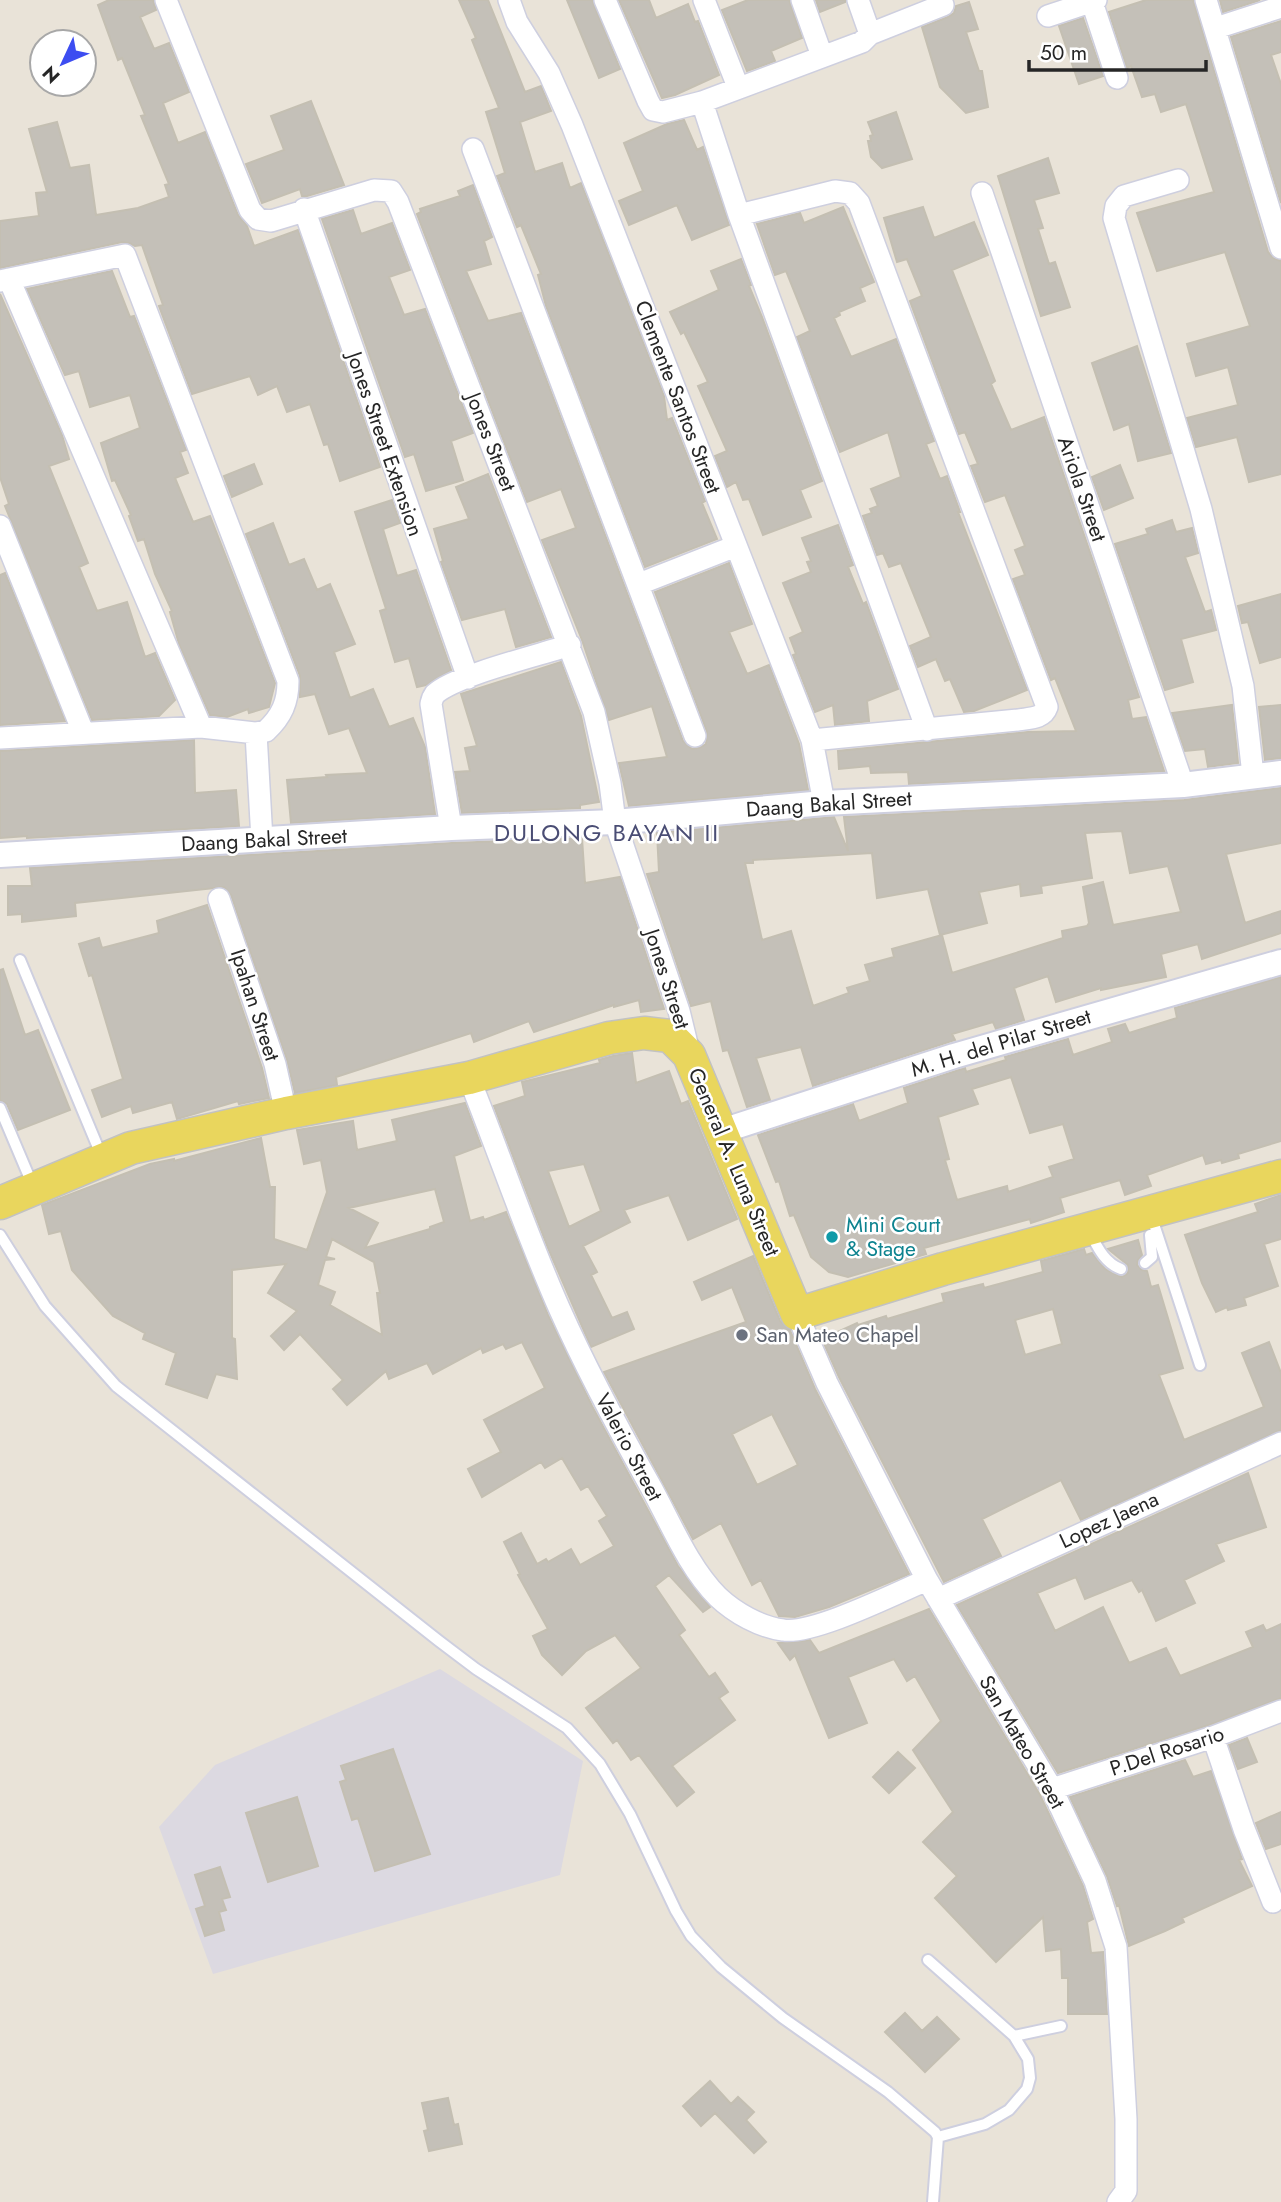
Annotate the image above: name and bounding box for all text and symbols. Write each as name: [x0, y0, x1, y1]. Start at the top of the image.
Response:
north arrow: [28, 28, 98, 98]
scale bar: [1029, 28, 1206, 72]
text: 50 m: [1040, 38, 1087, 68]
text: N: [36, 60, 66, 89]
street label: Clemente Santos Street: [627, 296, 729, 498]
street label: Jones Street Extension: [338, 345, 431, 540]
street label: Jones Street: [457, 386, 523, 496]
street label: Ariola Street: [1050, 432, 1114, 546]
street label: Daang Bakal Street: [745, 783, 913, 825]
district label: DULONG BAYAN II: [494, 815, 720, 850]
street label: Daang Bakal Street: [180, 821, 348, 859]
street label: Jones Street: [636, 922, 697, 1033]
street label: Ipahan Street: [223, 945, 287, 1065]
street label: M. H. del Pilar Street: [907, 1001, 1095, 1085]
street label: General A. Luna Street: [681, 1063, 787, 1261]
place label: Mini Court & Stage: [846, 1210, 940, 1264]
marker: Mini Court & Stage: [824, 1229, 840, 1245]
place label: San Mateo Chapel: [756, 1320, 919, 1350]
marker: San Mateo Chapel: [734, 1327, 750, 1343]
street label: Valerio Street: [588, 1388, 670, 1506]
street label: Lopez Jaena: [1054, 1484, 1164, 1556]
street label: San Mateo Street: [972, 1670, 1072, 1814]
street label: P.Del Rosario: [1106, 1718, 1228, 1784]

